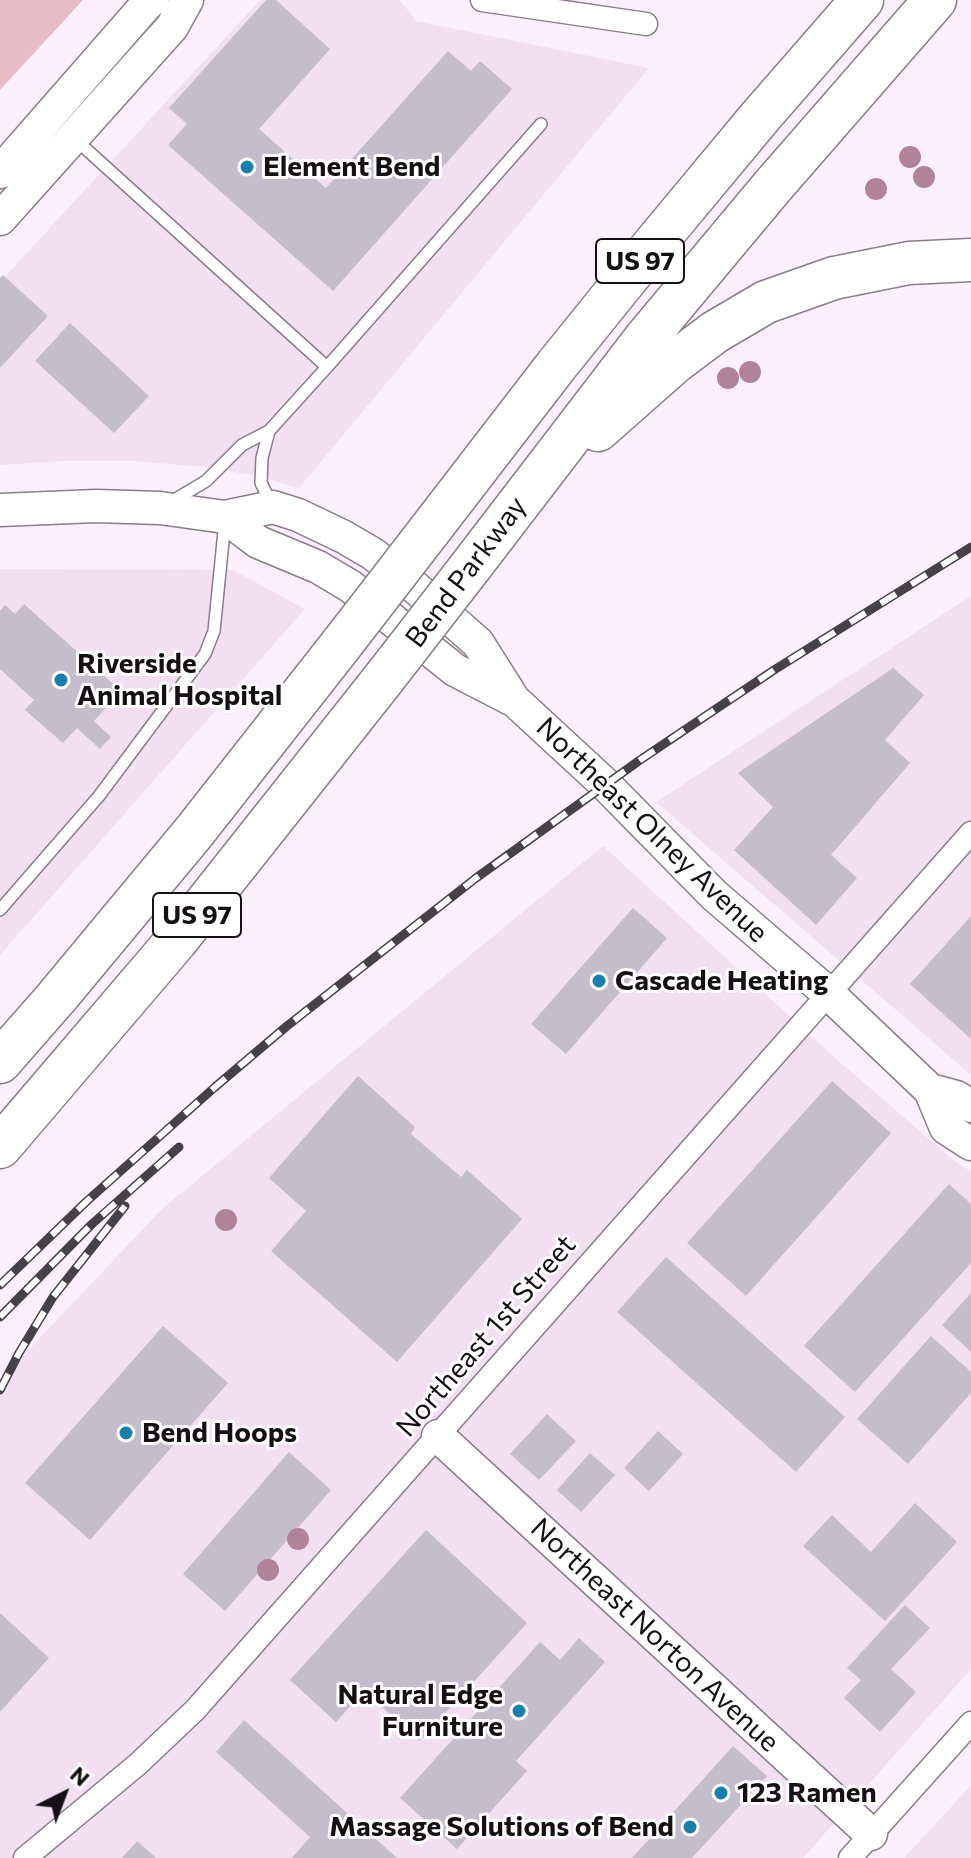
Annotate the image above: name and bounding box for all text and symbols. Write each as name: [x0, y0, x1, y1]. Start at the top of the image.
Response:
place label: Element Bend: [263, 150, 440, 184]
marker: Element Bend: [238, 158, 256, 176]
road number: US 97: [596, 239, 684, 283]
street label: Bend Parkway: [398, 490, 534, 654]
place label: Riverside Animal Hospital: [77, 647, 282, 713]
marker: Riverside Animal Hospital: [52, 671, 70, 689]
street label: Northeast Olney Avenue: [529, 711, 775, 949]
road number: US 97: [153, 893, 241, 937]
place label: Cascade Heating: [615, 964, 828, 998]
marker: Cascade Heating: [590, 972, 608, 990]
street label: Northeast 1st Street: [389, 1228, 583, 1444]
place label: Bend Hoops: [142, 1416, 297, 1450]
marker: Bend Hoops: [117, 1424, 135, 1442]
street label: Northeast Norton Avenue: [524, 1511, 786, 1759]
place label: Natural Edge Furniture: [338, 1678, 503, 1744]
marker: Natural Edge Furniture: [510, 1702, 528, 1720]
north arrow: [24, 1754, 104, 1834]
text: N: [65, 1760, 96, 1791]
place label: 123 Ramen: [737, 1776, 877, 1810]
marker: 123 Ramen: [712, 1784, 730, 1802]
place label: Massage Solutions of Bend: [329, 1810, 674, 1844]
marker: Massage Solutions of Bend: [681, 1818, 699, 1836]

